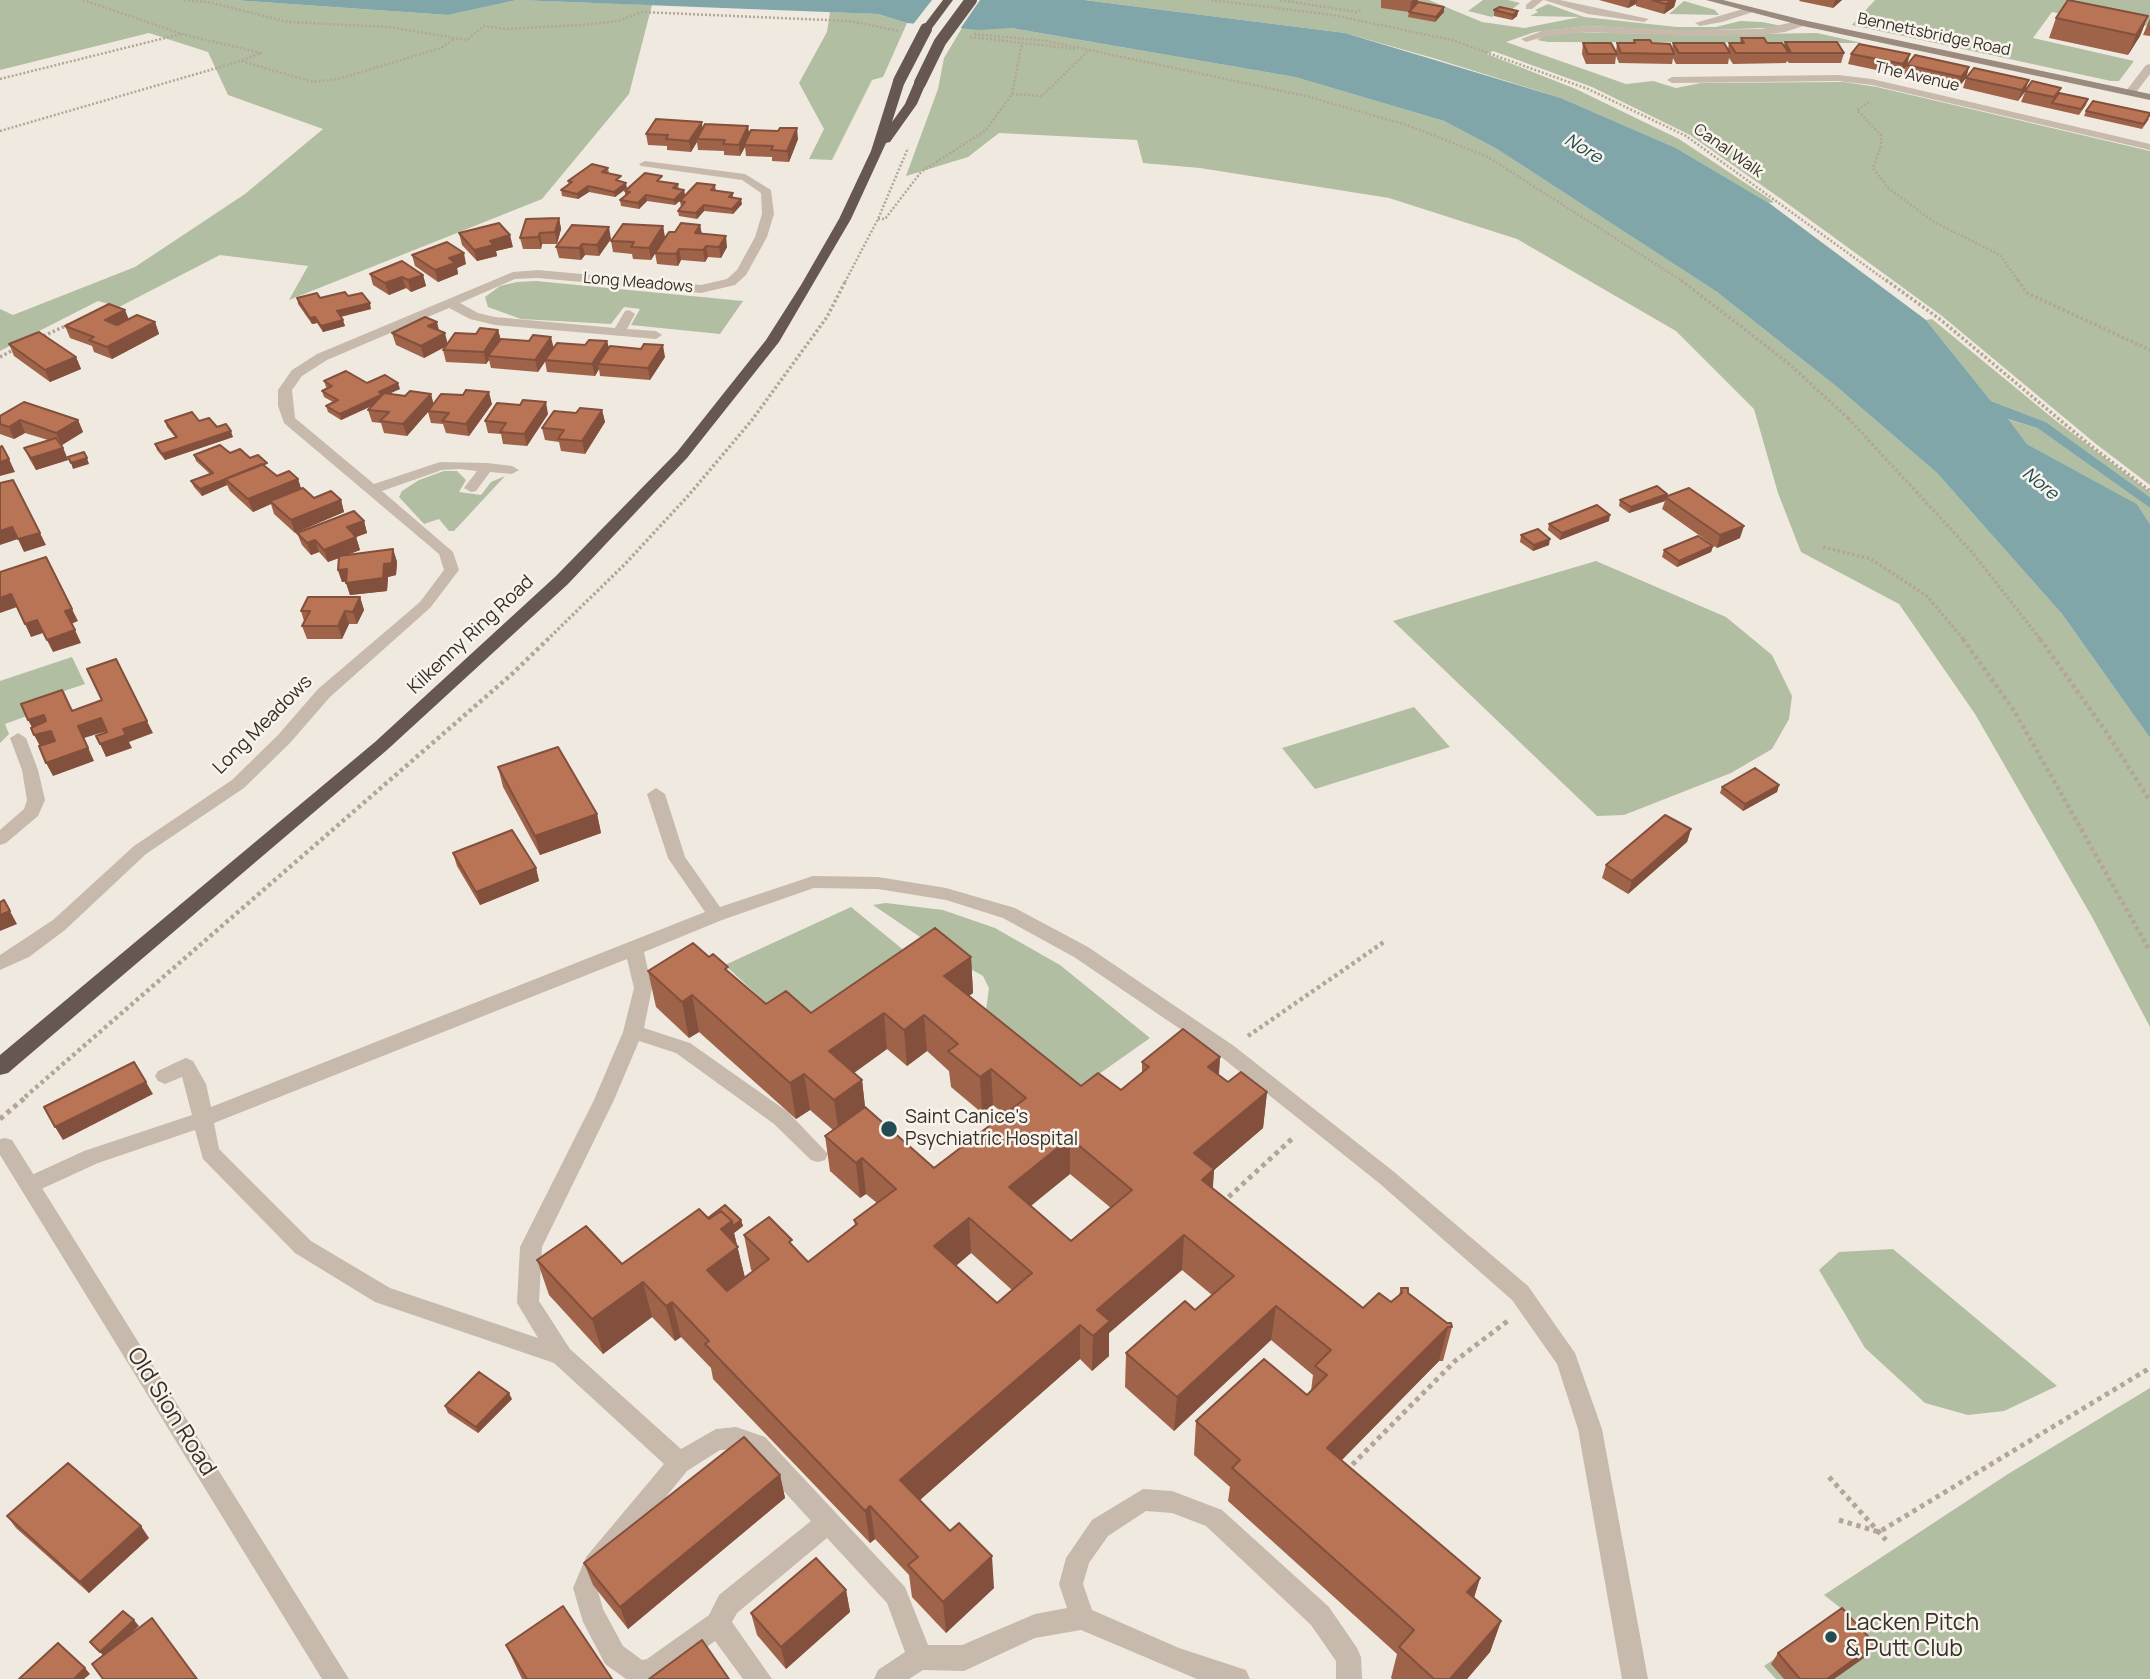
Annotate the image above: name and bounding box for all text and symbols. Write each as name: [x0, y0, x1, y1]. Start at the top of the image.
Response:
street label: Bennettsbridge Road: [1856, 9, 2012, 61]
street label: The Avenue: [1873, 58, 1961, 96]
street label: Canal Walk: [1690, 120, 1766, 182]
water label: Nore: [1560, 129, 1606, 169]
street label: Long Meadows: [582, 269, 694, 297]
water label: Nore: [2018, 463, 2062, 505]
street label: Kilkenny Ring Road: [403, 571, 539, 699]
street label: Long Meadows: [209, 671, 317, 779]
place label: Saint Canice's Psychiatric Hospital: [905, 1107, 1078, 1151]
marker: Saint Canice's Psychiatric Hospital: [879, 1119, 899, 1139]
street label: Old Sion Road: [121, 1343, 221, 1481]
place label: Lacken Pitch & Putt Club: [1845, 1610, 1979, 1664]
marker: Lacken Pitch & Putt Club: [1823, 1629, 1839, 1645]

